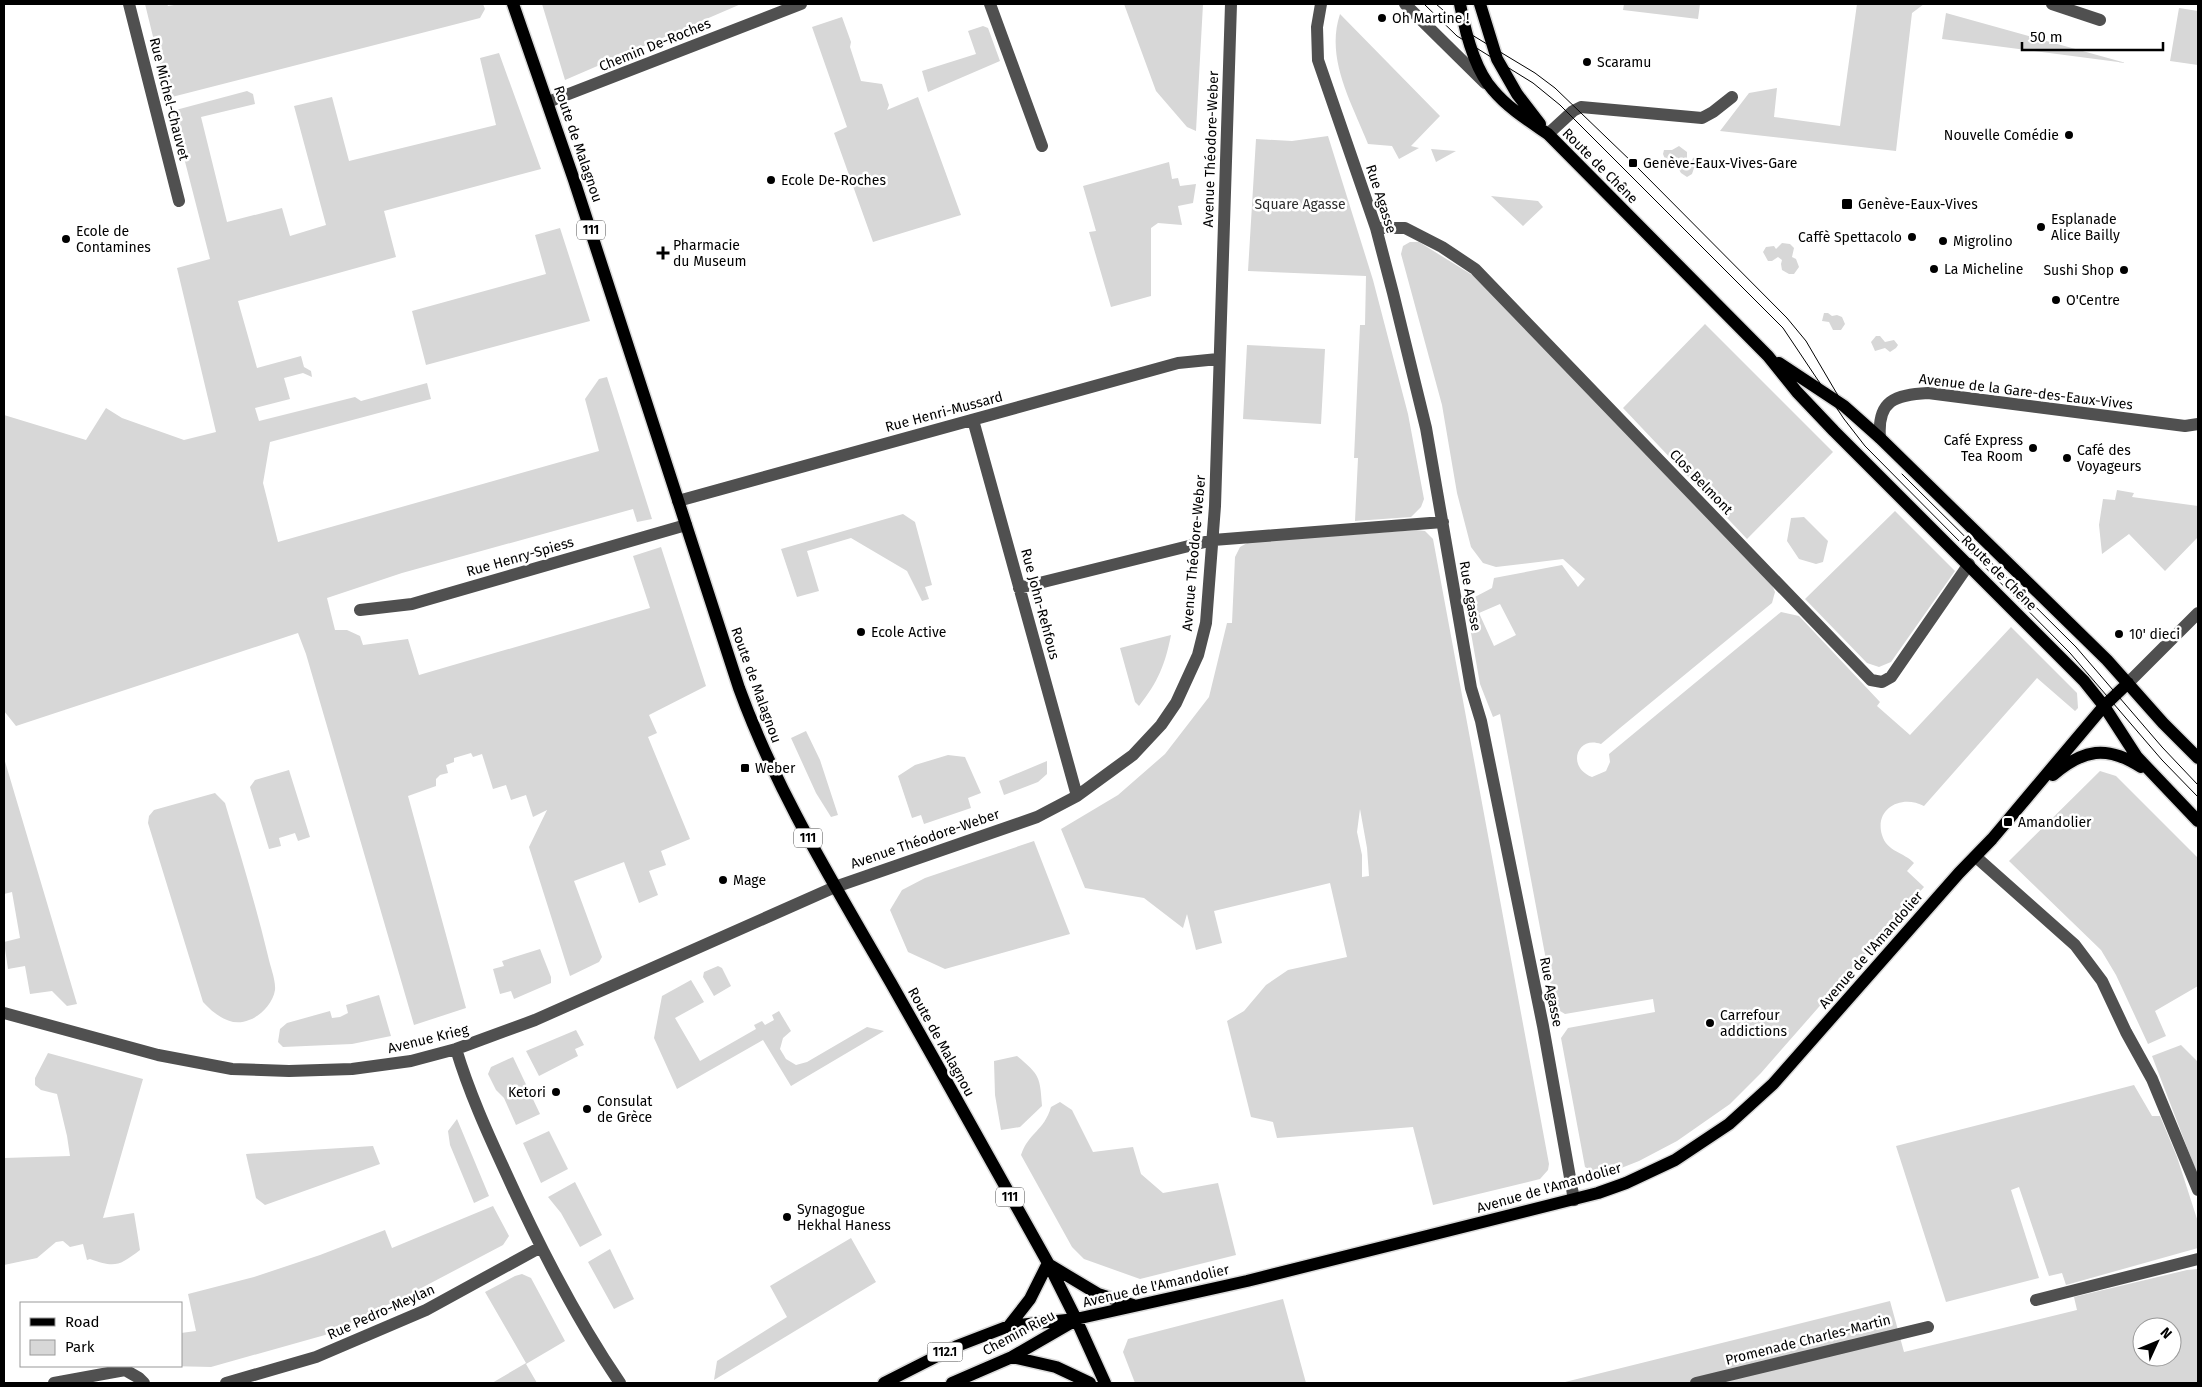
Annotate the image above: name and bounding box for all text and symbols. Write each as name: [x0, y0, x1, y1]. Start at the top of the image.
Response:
place label: Oh Martine !: [1392, 10, 1469, 27]
marker: Oh Martine !: [1376, 12, 1388, 24]
street label: Chemin De-Roches: [597, 15, 714, 75]
scale bar: [2022, 20, 2163, 52]
text: 50 m: [2030, 28, 2063, 46]
street label: Rue Michel-Chauvet: [145, 36, 193, 163]
place label: Scaramu: [1597, 54, 1651, 71]
marker: Scaramu: [1581, 56, 1593, 68]
street label: Avenue Théodore-Weber: [1200, 70, 1222, 228]
street label: Route de Malagnou: [550, 83, 606, 205]
street label: Route de Chêne: [1559, 125, 1641, 207]
place label: Nouvelle Comédie: [1944, 127, 2059, 144]
marker: Nouvelle Comédie: [2063, 129, 2075, 141]
place label: Genève-Eaux-Vives-Gare: [1643, 155, 1797, 172]
marker: Genève-Eaux-Vives-Gare: [1627, 157, 1639, 169]
street label: Rue Agasse: [1362, 163, 1400, 235]
place label: Ecole De-Roches: [781, 172, 886, 189]
marker: Ecole De-Roches: [765, 174, 777, 186]
park label: Square Agasse: [1254, 196, 1346, 213]
place label: Genève-Eaux-Vives: [1858, 196, 1978, 213]
marker: Genève-Eaux-Vives: [1840, 197, 1854, 211]
place label: Esplanade Alice Bailly: [2051, 211, 2120, 244]
road number: 111: [577, 220, 605, 240]
marker: Esplanade Alice Bailly: [2035, 221, 2047, 233]
place label: Ecole de Contamines: [76, 223, 151, 256]
place label: Caffè Spettacolo: [1798, 229, 1902, 246]
marker: Caffè Spettacolo: [1906, 231, 1918, 243]
marker: Ecole de Contamines: [60, 233, 72, 245]
place label: Migrolino: [1953, 233, 2013, 250]
marker: Migrolino: [1937, 235, 1949, 247]
place label: Pharmacie du Museum: [673, 237, 747, 270]
marker: Pharmacie du Museum: [657, 247, 669, 259]
place label: La Micheline: [1944, 261, 2023, 278]
place label: Sushi Shop: [2043, 262, 2114, 279]
marker: La Micheline: [1928, 263, 1940, 275]
marker: Sushi Shop: [2118, 264, 2130, 276]
place label: O'Centre: [2066, 292, 2120, 309]
marker: O'Centre: [2050, 294, 2062, 306]
street label: Avenue de la Gare-des-Eaux-Vives: [1918, 370, 2134, 414]
street label: Rue Henri-Mussard: [883, 388, 1005, 436]
place label: Café Express Tea Room: [1944, 432, 2023, 465]
marker: Café Express Tea Room: [2027, 442, 2039, 454]
place label: Café des Voyageurs: [2077, 442, 2142, 475]
street label: Clos Belmont: [1666, 446, 1737, 519]
marker: Café des Voyageurs: [2061, 452, 2073, 464]
street label: Avenue Théodore-Weber: [1179, 474, 1209, 632]
street label: Route de Chêne: [1958, 532, 2040, 614]
street label: Rue Henry-Spiess: [464, 533, 576, 580]
street label: Rue John-Rehfous: [1017, 547, 1063, 662]
street label: Rue Agasse: [1455, 560, 1485, 632]
place label: Ecole Active: [871, 624, 946, 641]
street label: Route de Malagnou: [727, 625, 785, 745]
marker: Ecole Active: [855, 626, 867, 638]
place label: 10' dieci: [2129, 626, 2180, 643]
marker: 10' dieci: [2113, 628, 2125, 640]
place label: Weber: [755, 760, 796, 777]
marker: Weber: [739, 762, 751, 774]
street label: Avenue Théodore-Weber: [848, 805, 1002, 873]
place label: Amandolier: [2018, 814, 2092, 831]
marker: Amandolier: [2002, 816, 2014, 828]
road number: 111: [794, 828, 822, 848]
place label: Mage: [733, 872, 766, 889]
marker: Mage: [717, 874, 729, 886]
street label: Avenue de l'Amandolier: [1815, 887, 1927, 1012]
street label: Rue Agasse: [1536, 956, 1566, 1028]
street label: Route de Malagnou: [904, 984, 978, 1100]
place label: Carrefour addictions: [1720, 1007, 1787, 1040]
marker: Carrefour addictions: [1704, 1017, 1716, 1029]
street label: Avenue Krieg: [386, 1021, 471, 1057]
place label: Ketori: [508, 1084, 546, 1101]
marker: Ketori: [550, 1086, 562, 1098]
place label: Consulat de Grèce: [597, 1093, 653, 1126]
marker: Consulat de Grèce: [581, 1103, 593, 1115]
street label: Avenue de l'Amandolier: [1475, 1159, 1624, 1217]
road number: 111: [996, 1188, 1024, 1206]
place label: Synagogue Hekhal Haness: [797, 1201, 891, 1234]
marker: Synagogue Hekhal Haness: [781, 1211, 793, 1223]
street label: Avenue de l'Amandolier: [1081, 1261, 1232, 1311]
street label: Rue Pedro-Meylan: [325, 1281, 437, 1343]
legend: [20, 1302, 182, 1367]
street label: Chemin Rieu: [980, 1307, 1058, 1359]
street label: Promenade Charles-Martin: [1724, 1311, 1892, 1369]
text: Road: [65, 1313, 100, 1331]
north arrow: [2132, 1317, 2182, 1367]
text: N: [2157, 1324, 2175, 1343]
text: Park: [65, 1338, 95, 1356]
road number: 112.1: [928, 1342, 962, 1361]

